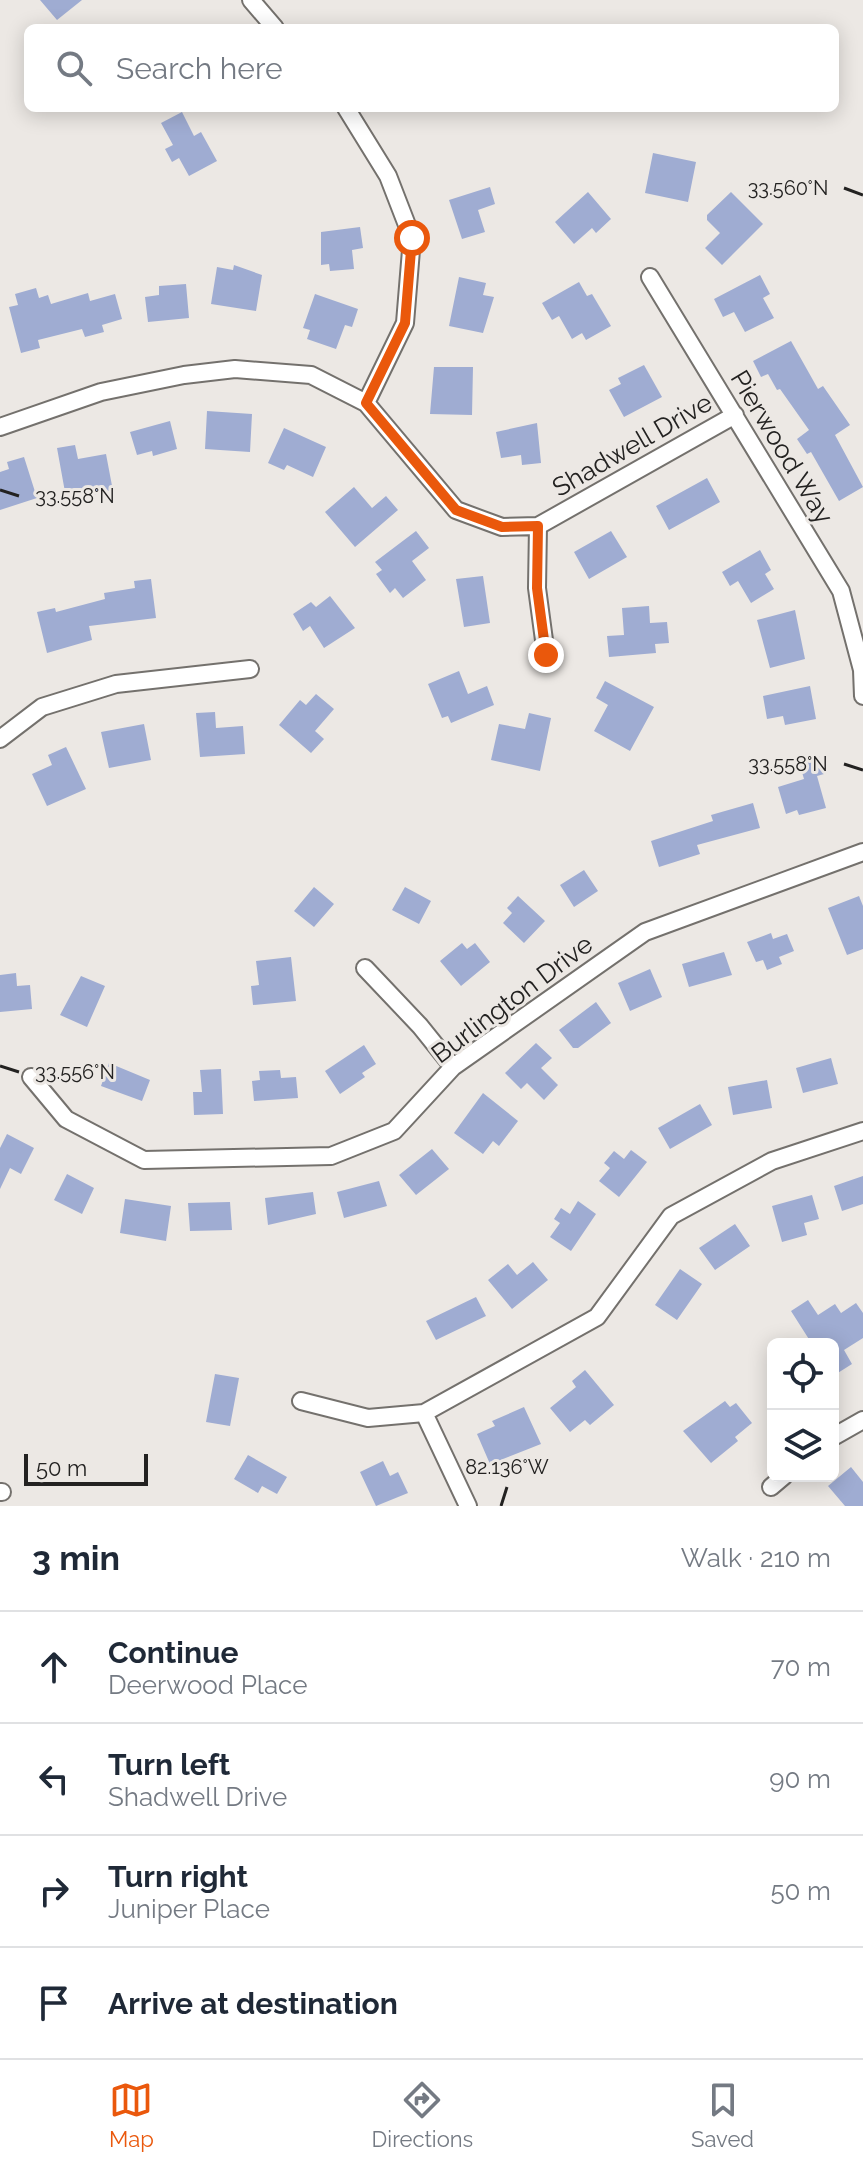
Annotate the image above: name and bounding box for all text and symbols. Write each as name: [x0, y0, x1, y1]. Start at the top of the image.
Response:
search box: [24, 24, 839, 112]
icon: search: [52, 46, 96, 90]
text: Search here: [116, 51, 283, 86]
text: 33.560°N: [748, 176, 828, 200]
route start: [394, 220, 430, 256]
street label: Pierwood Way: [724, 365, 840, 529]
street label: Shadwell Drive: [547, 387, 717, 503]
text: 33.558°N: [35, 484, 115, 508]
route end: [528, 637, 564, 673]
text: 33.558°N: [748, 752, 828, 776]
street label: Burlington Drive: [426, 929, 598, 1069]
text: 33.556°N: [35, 1060, 115, 1084]
map controls: [767, 1338, 839, 1482]
button: locate: [767, 1338, 839, 1410]
button: layers: [767, 1410, 839, 1482]
scale bar: [24, 1450, 148, 1486]
text: 50 m: [36, 1455, 87, 1481]
text: 82.136°W: [465, 1455, 549, 1479]
text: 3 min: [32, 1538, 120, 1578]
text: Walk · 210 m: [681, 1543, 831, 1573]
text: Continue: [108, 1635, 239, 1670]
icon: ahead: [32, 1645, 76, 1689]
text: 70 m: [771, 1652, 831, 1682]
text: Deerwood Place: [108, 1670, 307, 1700]
text: Turn left: [108, 1747, 230, 1782]
icon: left: [32, 1757, 76, 1801]
text: 90 m: [769, 1764, 831, 1794]
text: Shadwell Drive: [108, 1782, 287, 1812]
text: Turn right: [108, 1859, 248, 1894]
icon: right: [32, 1869, 76, 1913]
text: 50 m: [770, 1876, 831, 1906]
text: Juniper Place: [108, 1894, 270, 1924]
icon: arrive: [32, 1981, 76, 2025]
text: Arrive at destination: [108, 1986, 398, 2021]
tab: Map: [109, 2078, 154, 2152]
tab: Directions: [372, 2078, 473, 2152]
tab: Saved: [691, 2078, 754, 2152]

